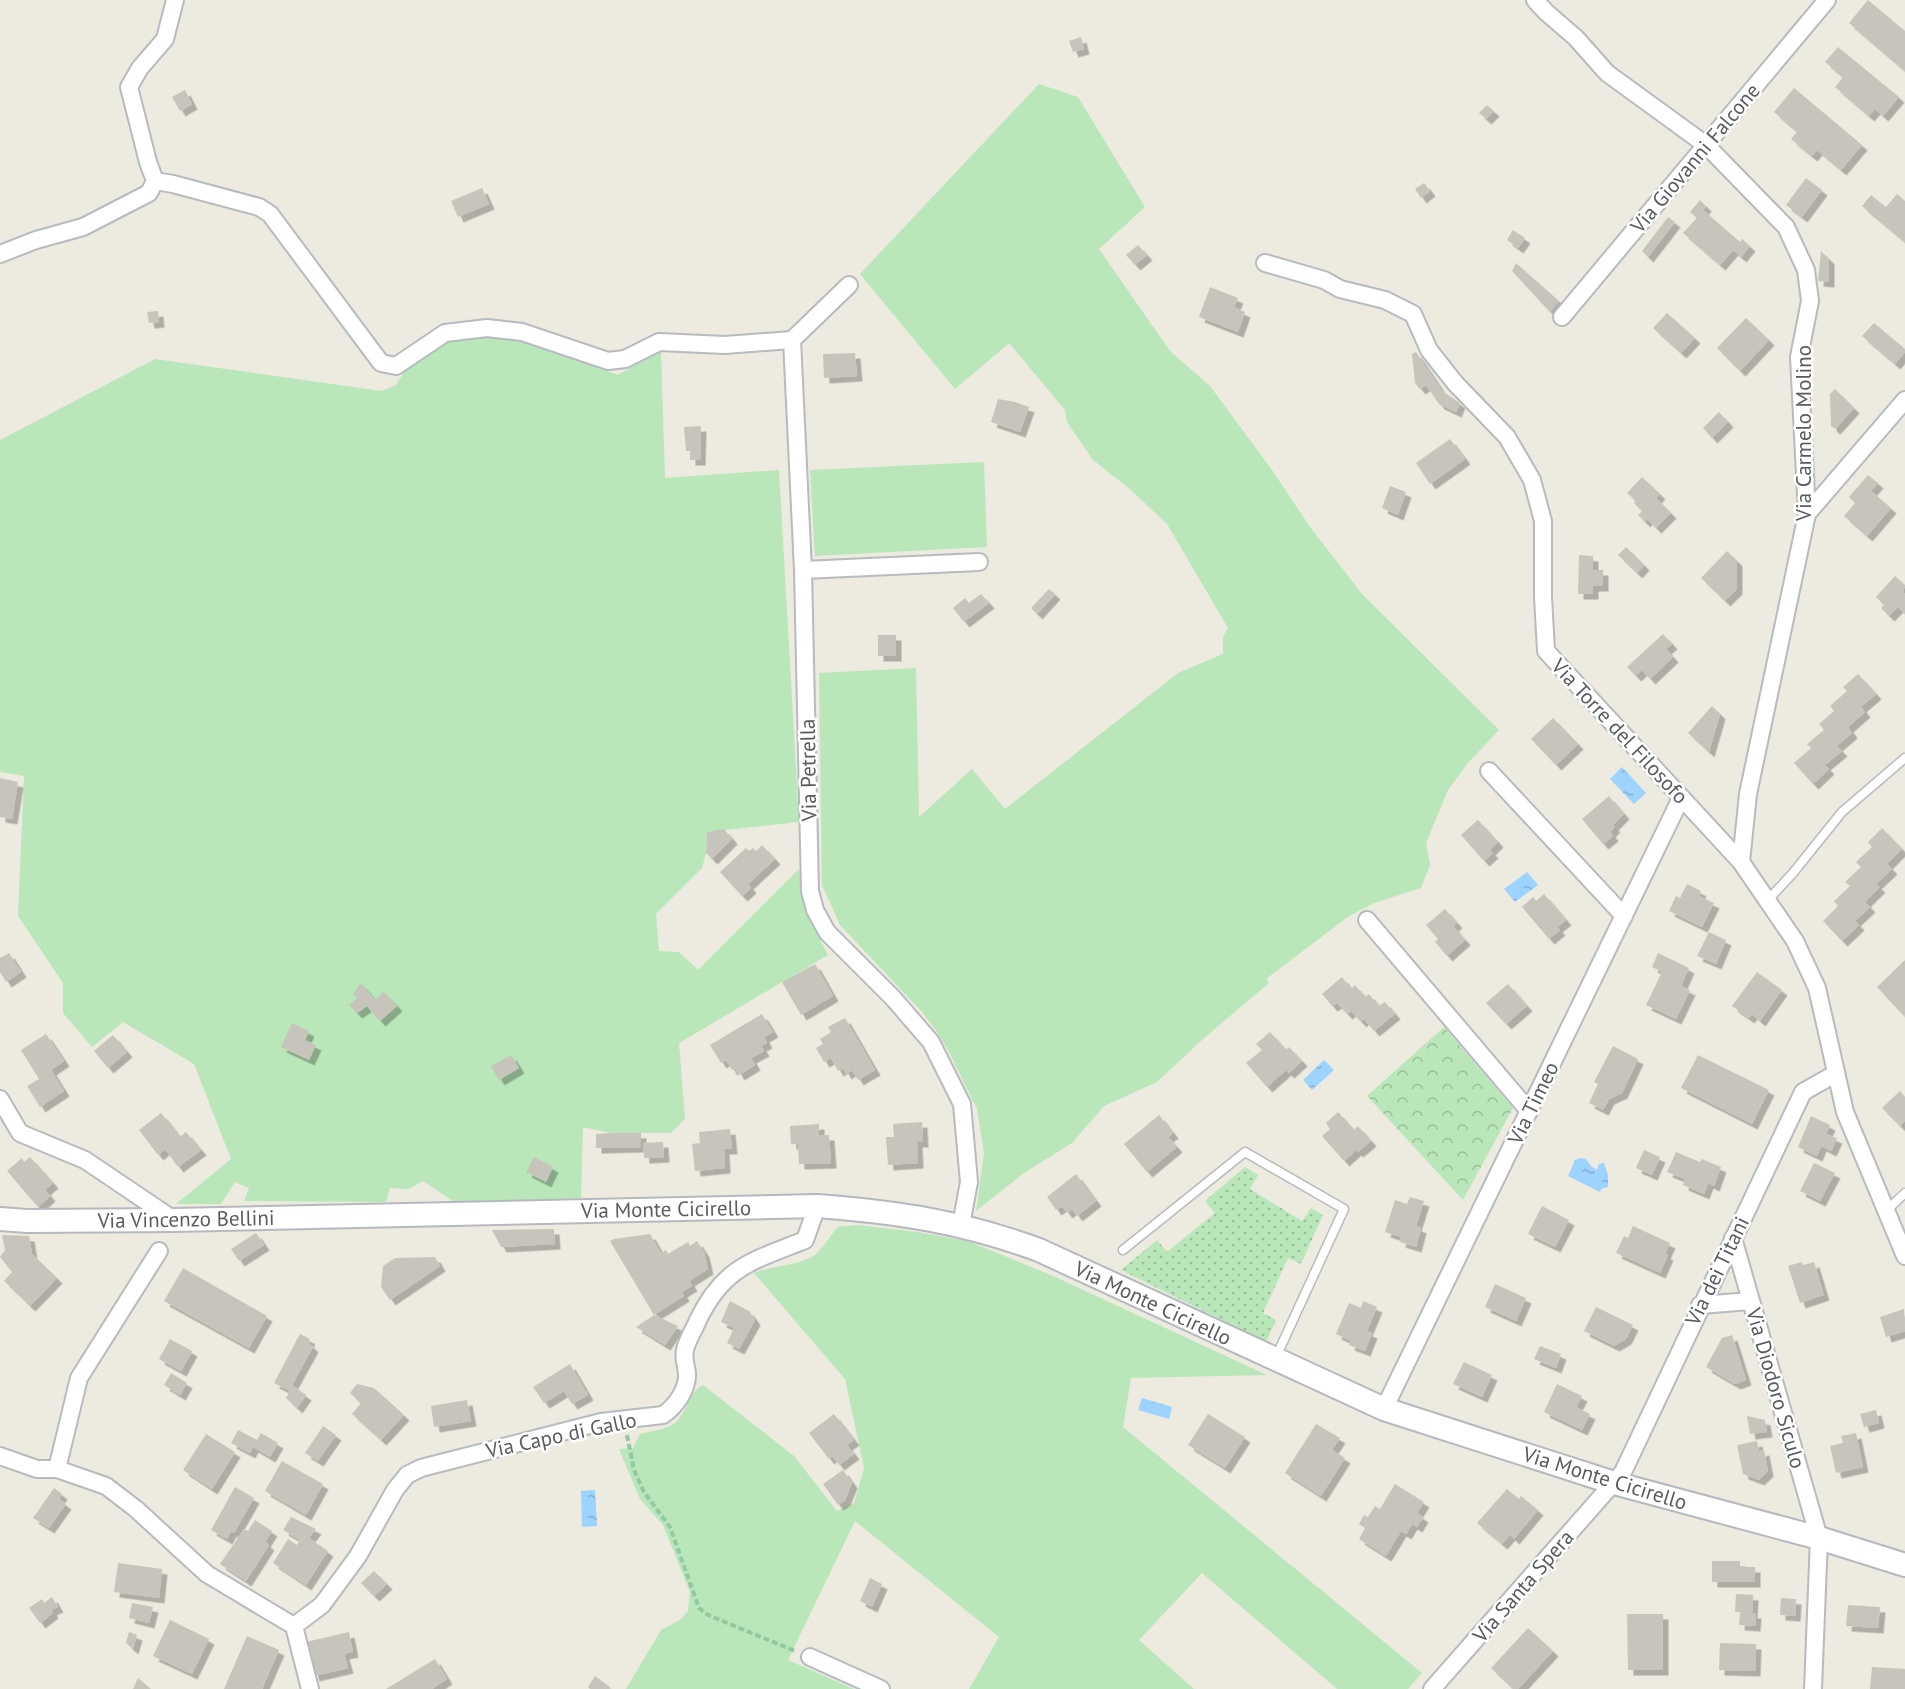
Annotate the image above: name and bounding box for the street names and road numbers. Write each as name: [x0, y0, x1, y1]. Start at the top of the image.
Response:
street label: Via Giovanni Falcone: [1624, 77, 1766, 239]
street label: Via Carmelo Molino: [1790, 345, 1817, 522]
street label: Via Torre del Filosofo: [1545, 652, 1694, 809]
street label: Via Petrella: [794, 718, 822, 823]
street label: Via Timeo: [1501, 1057, 1565, 1150]
street label: Via Monte Cicirello: [580, 1194, 751, 1224]
street label: Via Vincenzo Bellini: [96, 1204, 275, 1234]
street label: Via dei Titani: [1679, 1212, 1755, 1331]
street label: Via Monte Cicirello: [1069, 1254, 1236, 1351]
street label: Via Diodoro Siculo: [1740, 1304, 1812, 1471]
street label: Via Capo di Gallo: [482, 1406, 639, 1464]
street label: Via Monte Cicirello: [1519, 1440, 1690, 1516]
street label: Via Santa Spera: [1466, 1524, 1579, 1649]

